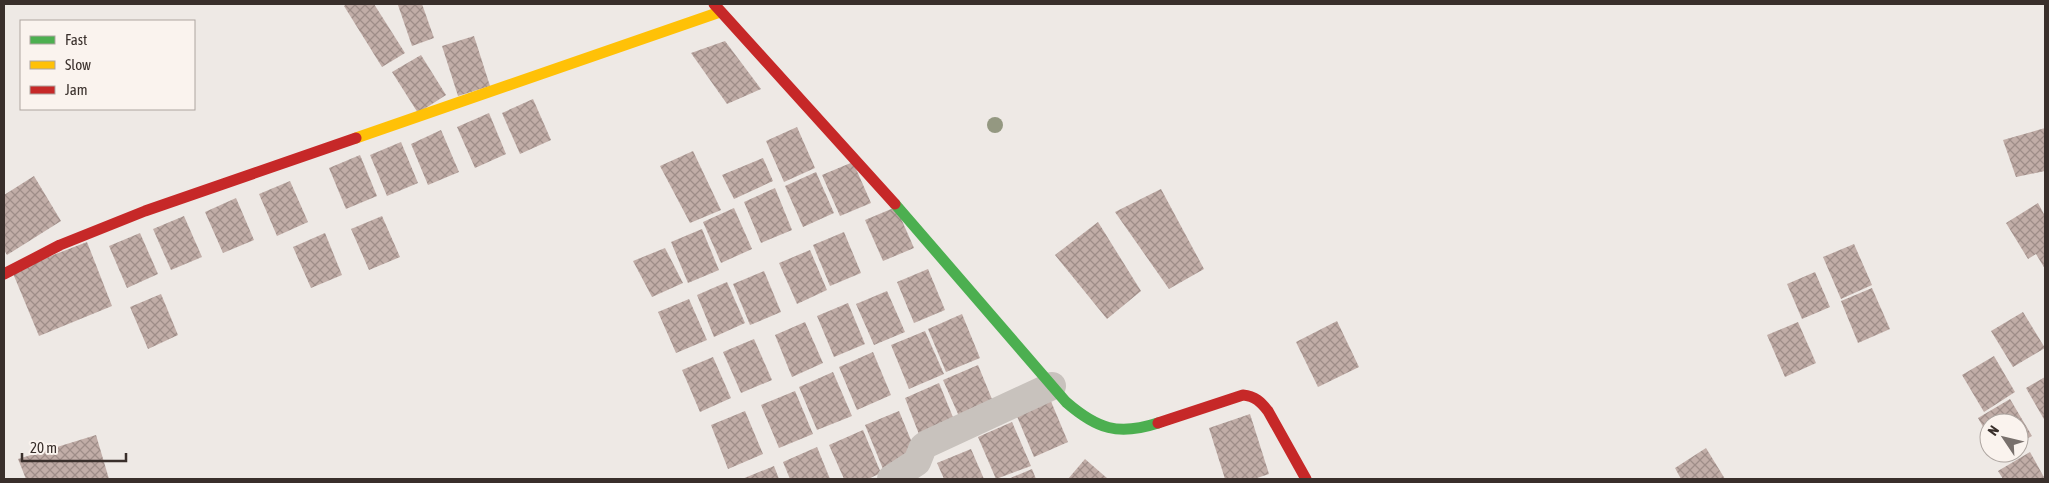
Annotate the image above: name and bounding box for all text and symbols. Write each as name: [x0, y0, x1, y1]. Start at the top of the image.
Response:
legend: [20, 20, 195, 110]
text: Fast: [65, 31, 87, 48]
text: Slow: [65, 56, 91, 73]
text: Jam: [65, 81, 88, 98]
north arrow: [1979, 413, 2029, 463]
text: N: [1984, 423, 2002, 439]
scale bar: [22, 430, 126, 462]
text: 20 m: [30, 439, 57, 456]

